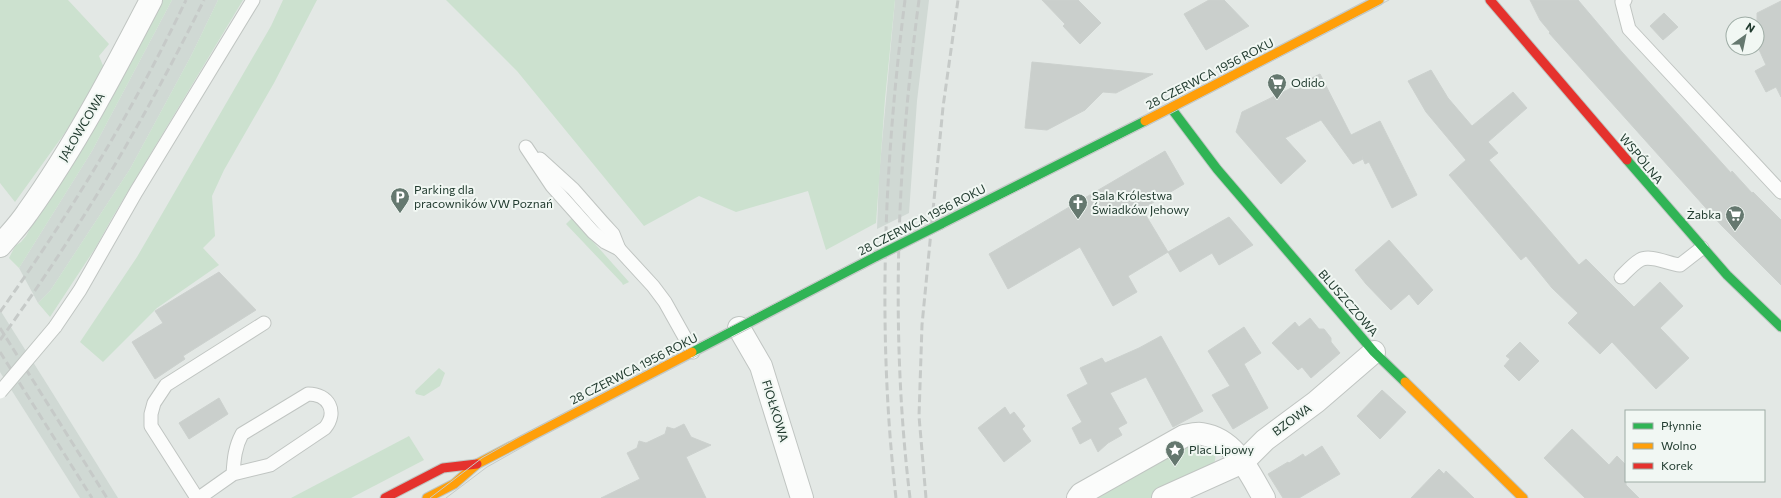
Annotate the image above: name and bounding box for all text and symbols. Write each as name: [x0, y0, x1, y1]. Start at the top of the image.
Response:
north arrow: [1725, 16, 1765, 56]
text: N: [1744, 19, 1758, 35]
street label: 28 CZERWCA 1956 ROKU: [1143, 35, 1276, 111]
supermarket icon: Odido: [1266, 72, 1288, 100]
place label: Odido: [1291, 75, 1325, 89]
street label: JAŁOWCOWA: [55, 90, 108, 164]
street label: WSPÓLNA: [1617, 131, 1667, 186]
street label: 28 CZERWCA 1956 ROKU: [855, 181, 988, 257]
place label: Parking dla pracowników VW Poznań: [414, 182, 553, 210]
parking icon: Parking dla pracowników VW Poznań: [389, 186, 411, 214]
place label: Sala Królestwa Świadków Jehowy: [1092, 188, 1189, 217]
church icon: Sala Królestwa Świadków Jehowy: [1067, 192, 1089, 220]
supermarket icon: Żabka: [1724, 204, 1746, 232]
place label: Żabka: [1687, 207, 1721, 221]
street label: BLUSZCZOWA: [1316, 266, 1381, 338]
street label: 28 CZERWCA 1956 ROKU: [567, 330, 700, 406]
street label: FIOŁKOWA: [760, 378, 792, 443]
street label: BZOWA: [1269, 400, 1314, 438]
legend: [1625, 410, 1765, 482]
text: Płynnie: [1661, 418, 1702, 432]
text: Wolno: [1661, 438, 1697, 452]
place icon: Plac Lipowy: [1164, 439, 1186, 467]
place label: Plac Lipowy: [1189, 442, 1254, 456]
text: Korek: [1661, 458, 1694, 472]

